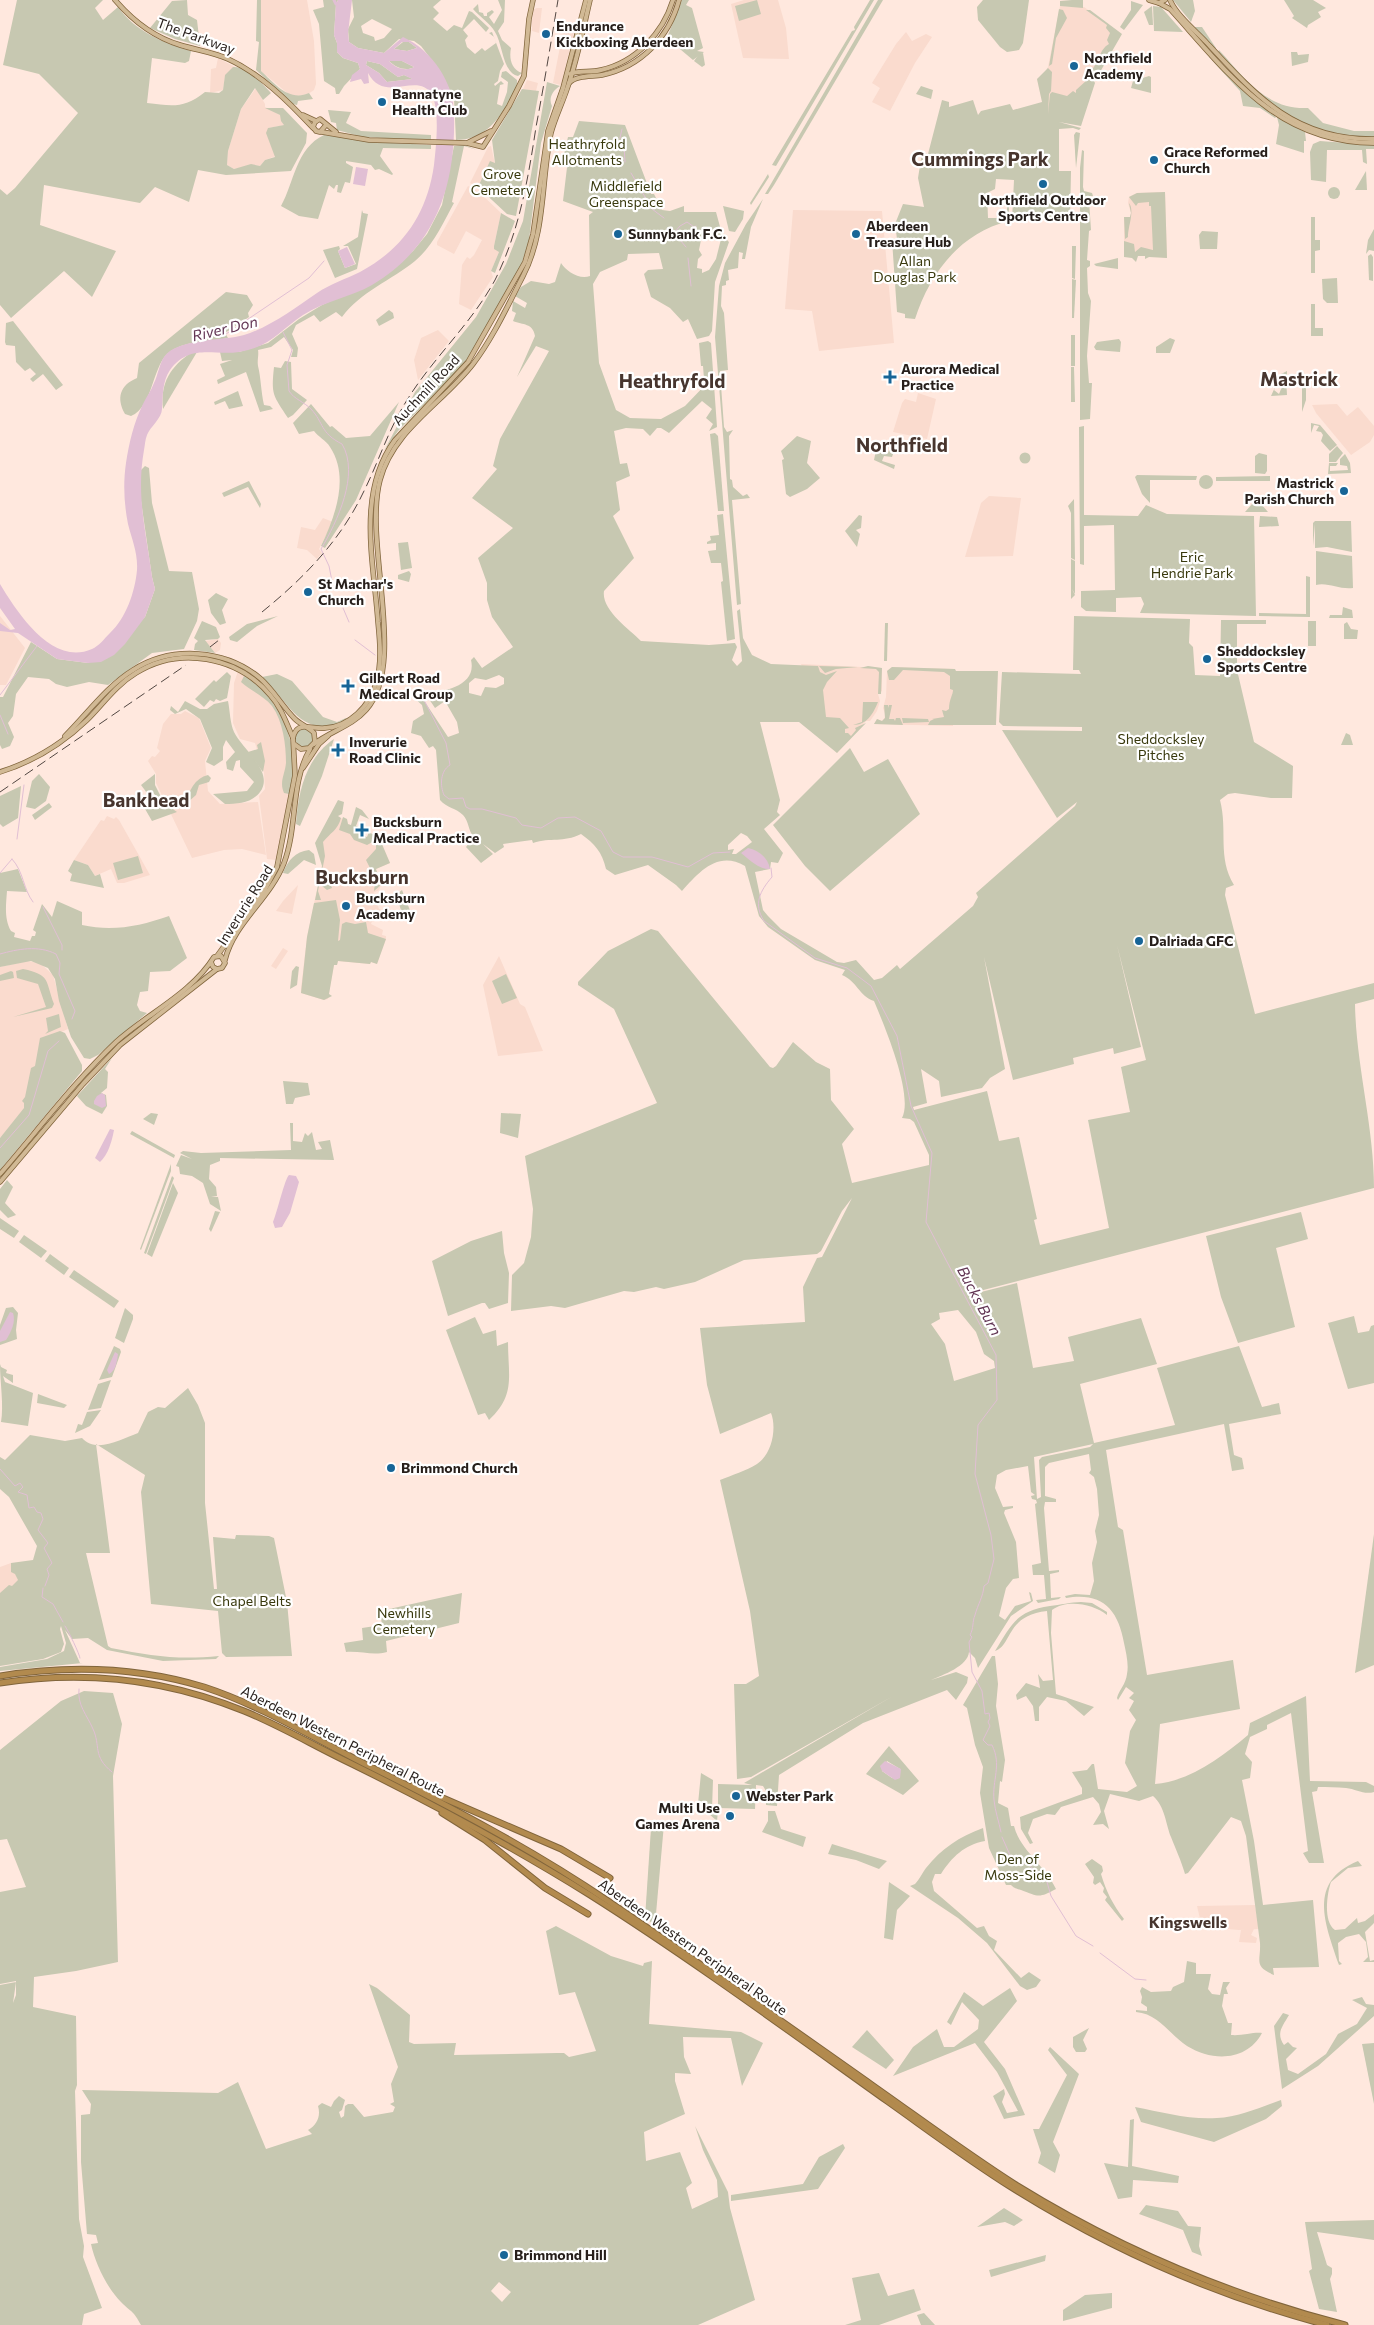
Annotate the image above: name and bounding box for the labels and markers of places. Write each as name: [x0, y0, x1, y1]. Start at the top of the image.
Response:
place label: Endurance Kickboxing Aberdeen: [556, 17, 693, 50]
marker: Endurance Kickboxing Aberdeen: [540, 28, 552, 40]
place label: Northfield Academy: [1084, 49, 1152, 82]
marker: Northfield Academy: [1068, 60, 1080, 72]
place label: Bannatyne Health Club: [392, 85, 467, 118]
marker: Bannatyne Health Club: [376, 96, 388, 108]
place label: Grace Reformed Church: [1164, 143, 1268, 176]
marker: Grace Reformed Church: [1148, 154, 1160, 166]
marker: Northfield Outdoor Sports Centre: [1037, 178, 1049, 190]
place label: Northfield Outdoor Sports Centre: [980, 191, 1106, 224]
place label: Aberdeen Treasure Hub: [866, 217, 951, 250]
place label: Sunnybank F.C.: [628, 225, 727, 242]
marker: Sunnybank F.C.: [612, 228, 624, 240]
marker: Aberdeen Treasure Hub: [850, 228, 862, 240]
place label: Aurora Medical Practice: [901, 360, 999, 393]
marker: Aurora Medical Practice: [883, 370, 897, 384]
place label: Mastrick Parish Church: [1244, 474, 1334, 507]
marker: Mastrick Parish Church: [1338, 485, 1350, 497]
place label: St Machar's Church: [318, 575, 394, 608]
marker: St Machar's Church: [302, 586, 314, 598]
place label: Sheddocksley Sports Centre: [1217, 642, 1307, 675]
marker: Sheddocksley Sports Centre: [1201, 653, 1213, 665]
place label: Gilbert Road Medical Group: [359, 669, 453, 702]
marker: Gilbert Road Medical Group: [341, 679, 355, 693]
place label: Inverurie Road Clinic: [349, 733, 421, 766]
marker: Inverurie Road Clinic: [331, 743, 345, 757]
place label: Bucksburn Medical Practice: [373, 813, 479, 846]
marker: Bucksburn Medical Practice: [355, 823, 369, 837]
place label: Bucksburn Academy: [356, 889, 425, 922]
marker: Bucksburn Academy: [340, 900, 352, 912]
place label: Dalriada GFC: [1149, 932, 1234, 949]
marker: Dalriada GFC: [1133, 935, 1145, 947]
place label: Brimmond Church: [401, 1459, 518, 1476]
marker: Brimmond Church: [385, 1462, 397, 1474]
place label: Webster Park: [746, 1787, 834, 1804]
marker: Webster Park: [730, 1790, 742, 1802]
place label: Multi Use Games Arena: [635, 1799, 720, 1832]
marker: Multi Use Games Arena: [724, 1810, 736, 1822]
place label: Brimmond Hill: [514, 2246, 607, 2263]
marker: Brimmond Hill: [498, 2249, 510, 2261]

